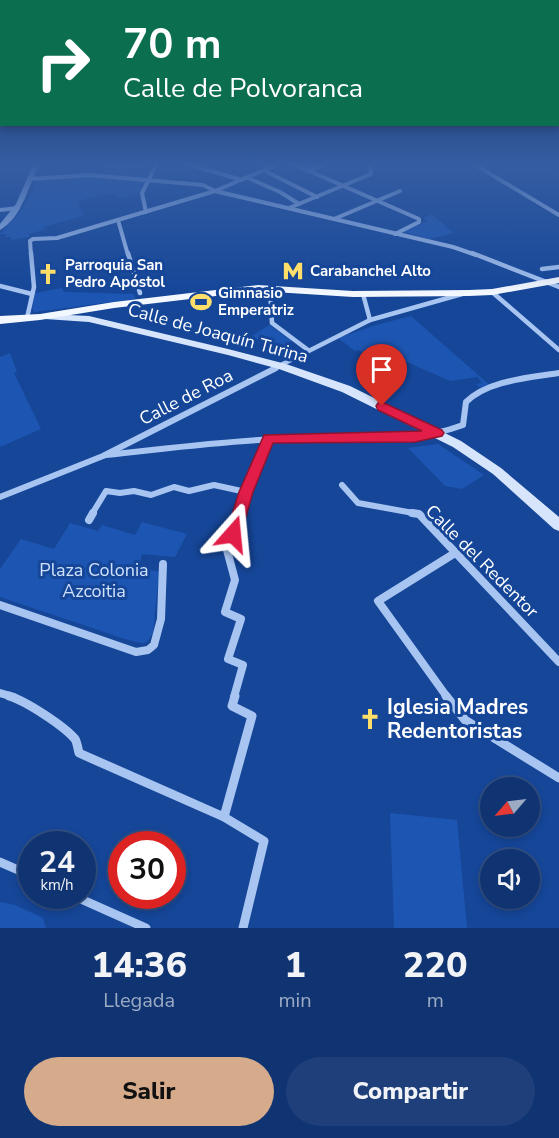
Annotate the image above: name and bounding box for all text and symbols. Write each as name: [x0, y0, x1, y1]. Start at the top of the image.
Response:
text: 70 m: [123, 16, 222, 73]
icon: right: [24, 24, 102, 102]
text: Calle de Polvoranca: [123, 70, 363, 107]
place label: Parroquia San Pedro Apóstol: [65, 255, 165, 292]
metro station icon: Carabanchel Alto: [281, 259, 305, 283]
place label: Carabanchel Alto: [310, 261, 431, 281]
church icon: Parroquia San Pedro Apóstol: [36, 262, 60, 286]
place label: Gimnasio Emperatriz: [218, 283, 294, 320]
sports icon: Gimnasio Emperatriz: [189, 290, 213, 314]
street label: Calle de Joaquín Turina: [125, 297, 311, 369]
pin: [356, 344, 407, 406]
icon: arrive: [365, 353, 398, 386]
street label: Calle de Roa: [135, 363, 237, 431]
street label: Calle del Redentor: [420, 499, 544, 623]
position arrow: [201, 502, 265, 566]
park label: Plaza Colonia Azcoitia: [39, 558, 149, 603]
place label: Iglesia Madres Redentoristas: [387, 693, 528, 745]
church icon: Iglesia Madres Redentoristas: [358, 707, 382, 731]
north arrow: [480, 777, 540, 837]
map controls: [480, 777, 540, 909]
speed limit sign: 30: [108, 831, 186, 909]
text: 24: [39, 842, 75, 883]
button: sound: [480, 849, 540, 909]
text: km/h: [40, 875, 74, 895]
text: 14:36: [91, 941, 187, 990]
text: 1: [284, 941, 306, 990]
text: 220: [403, 941, 468, 990]
text: Llegada: [103, 987, 175, 1014]
text: min: [278, 987, 312, 1014]
text: m: [427, 987, 444, 1014]
button: Salir: [24, 1057, 274, 1126]
button: Compartir: [286, 1057, 535, 1126]

